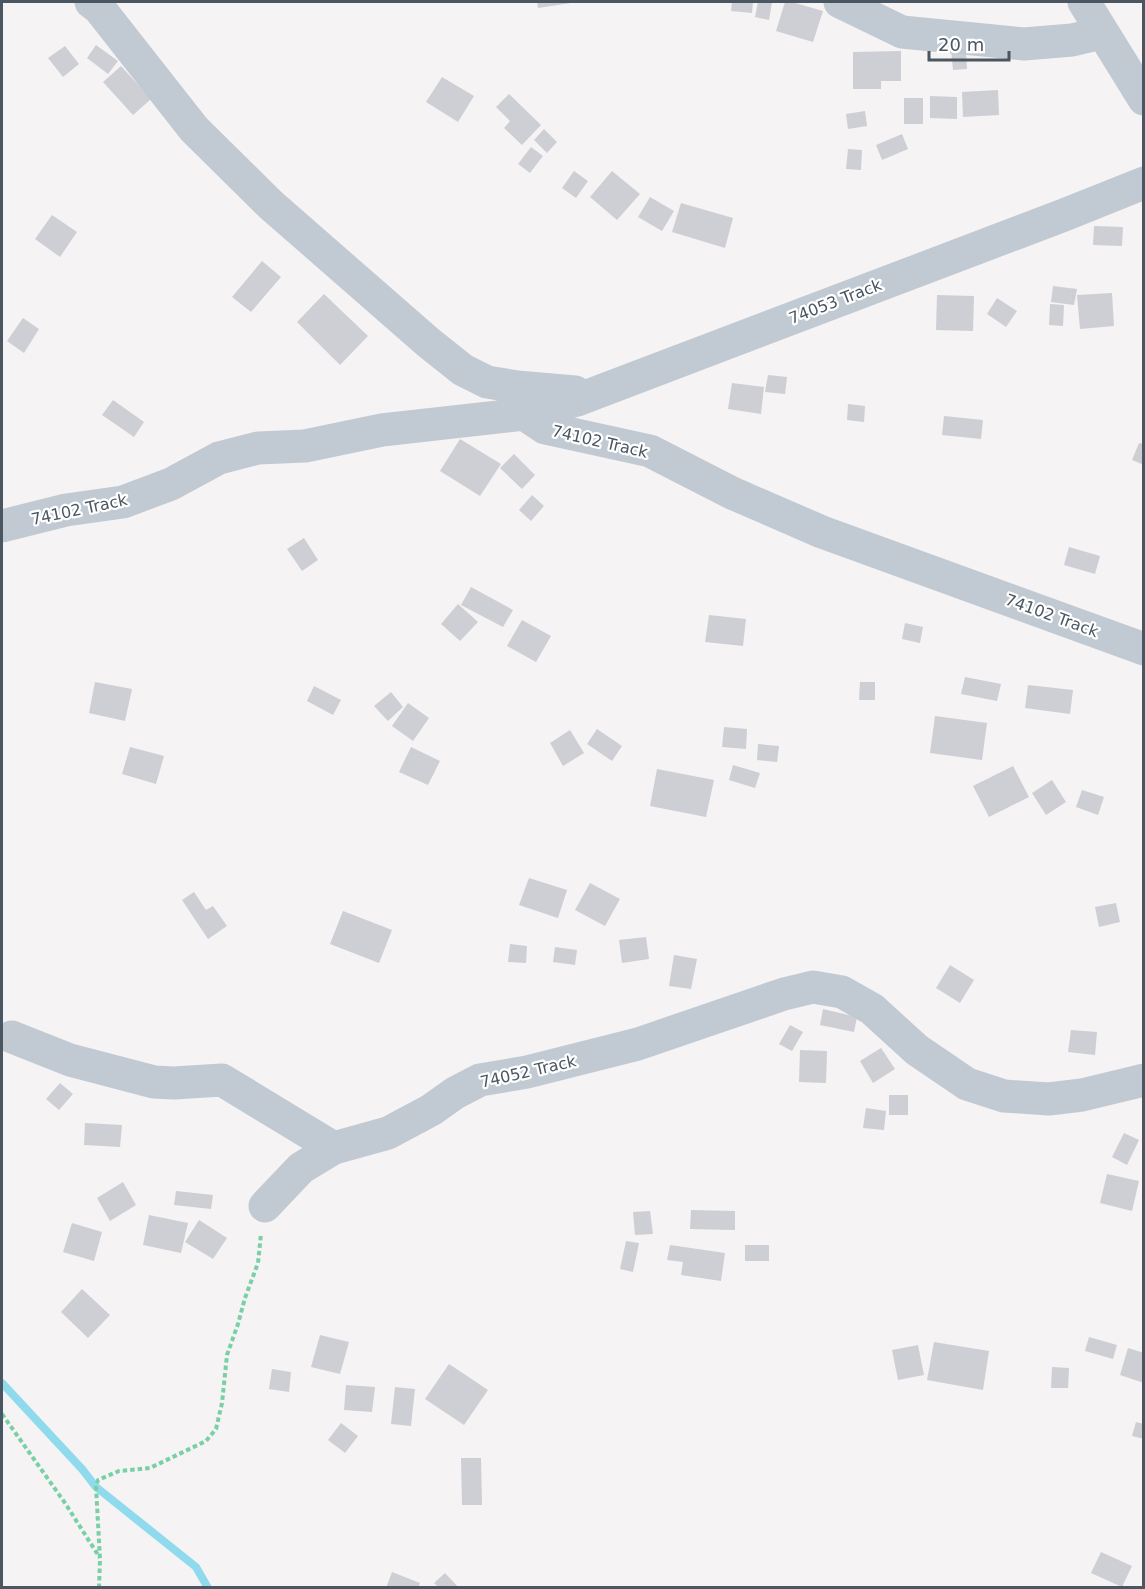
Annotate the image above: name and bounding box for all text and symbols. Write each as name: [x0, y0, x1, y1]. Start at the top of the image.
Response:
scale bar: [929, 24, 1008, 62]
text: 20 m: [938, 34, 984, 55]
street label: 74053 Track: [786, 275, 885, 328]
street label: 74102 Track: [550, 421, 650, 462]
street label: 74102 Track: [29, 490, 130, 529]
street label: 74102 Track: [1003, 590, 1102, 641]
street label: 74052 Track: [478, 1051, 579, 1092]

